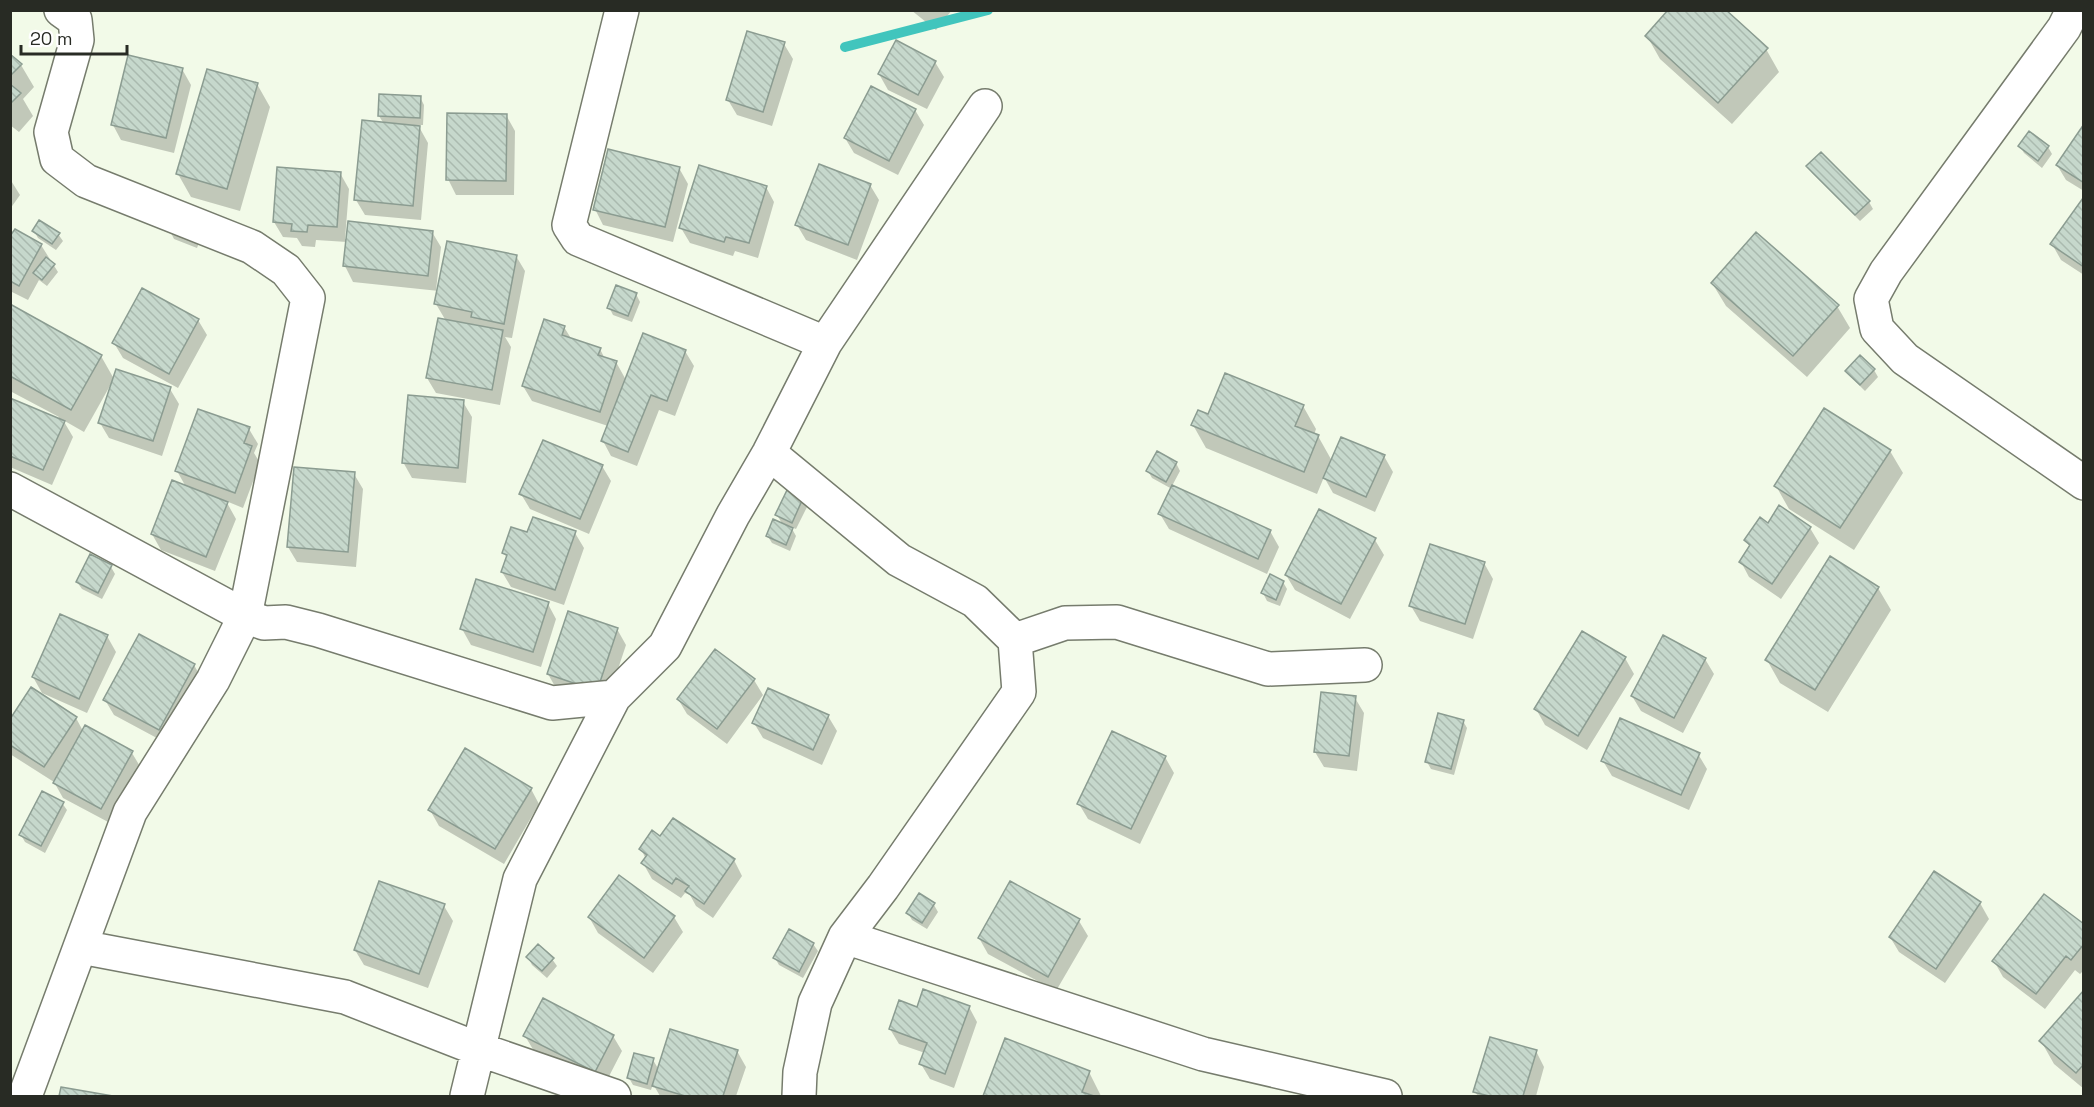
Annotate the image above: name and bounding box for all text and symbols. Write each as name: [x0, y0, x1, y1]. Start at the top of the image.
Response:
scale bar: [21, 18, 128, 56]
text: 20 m: [30, 27, 73, 50]

